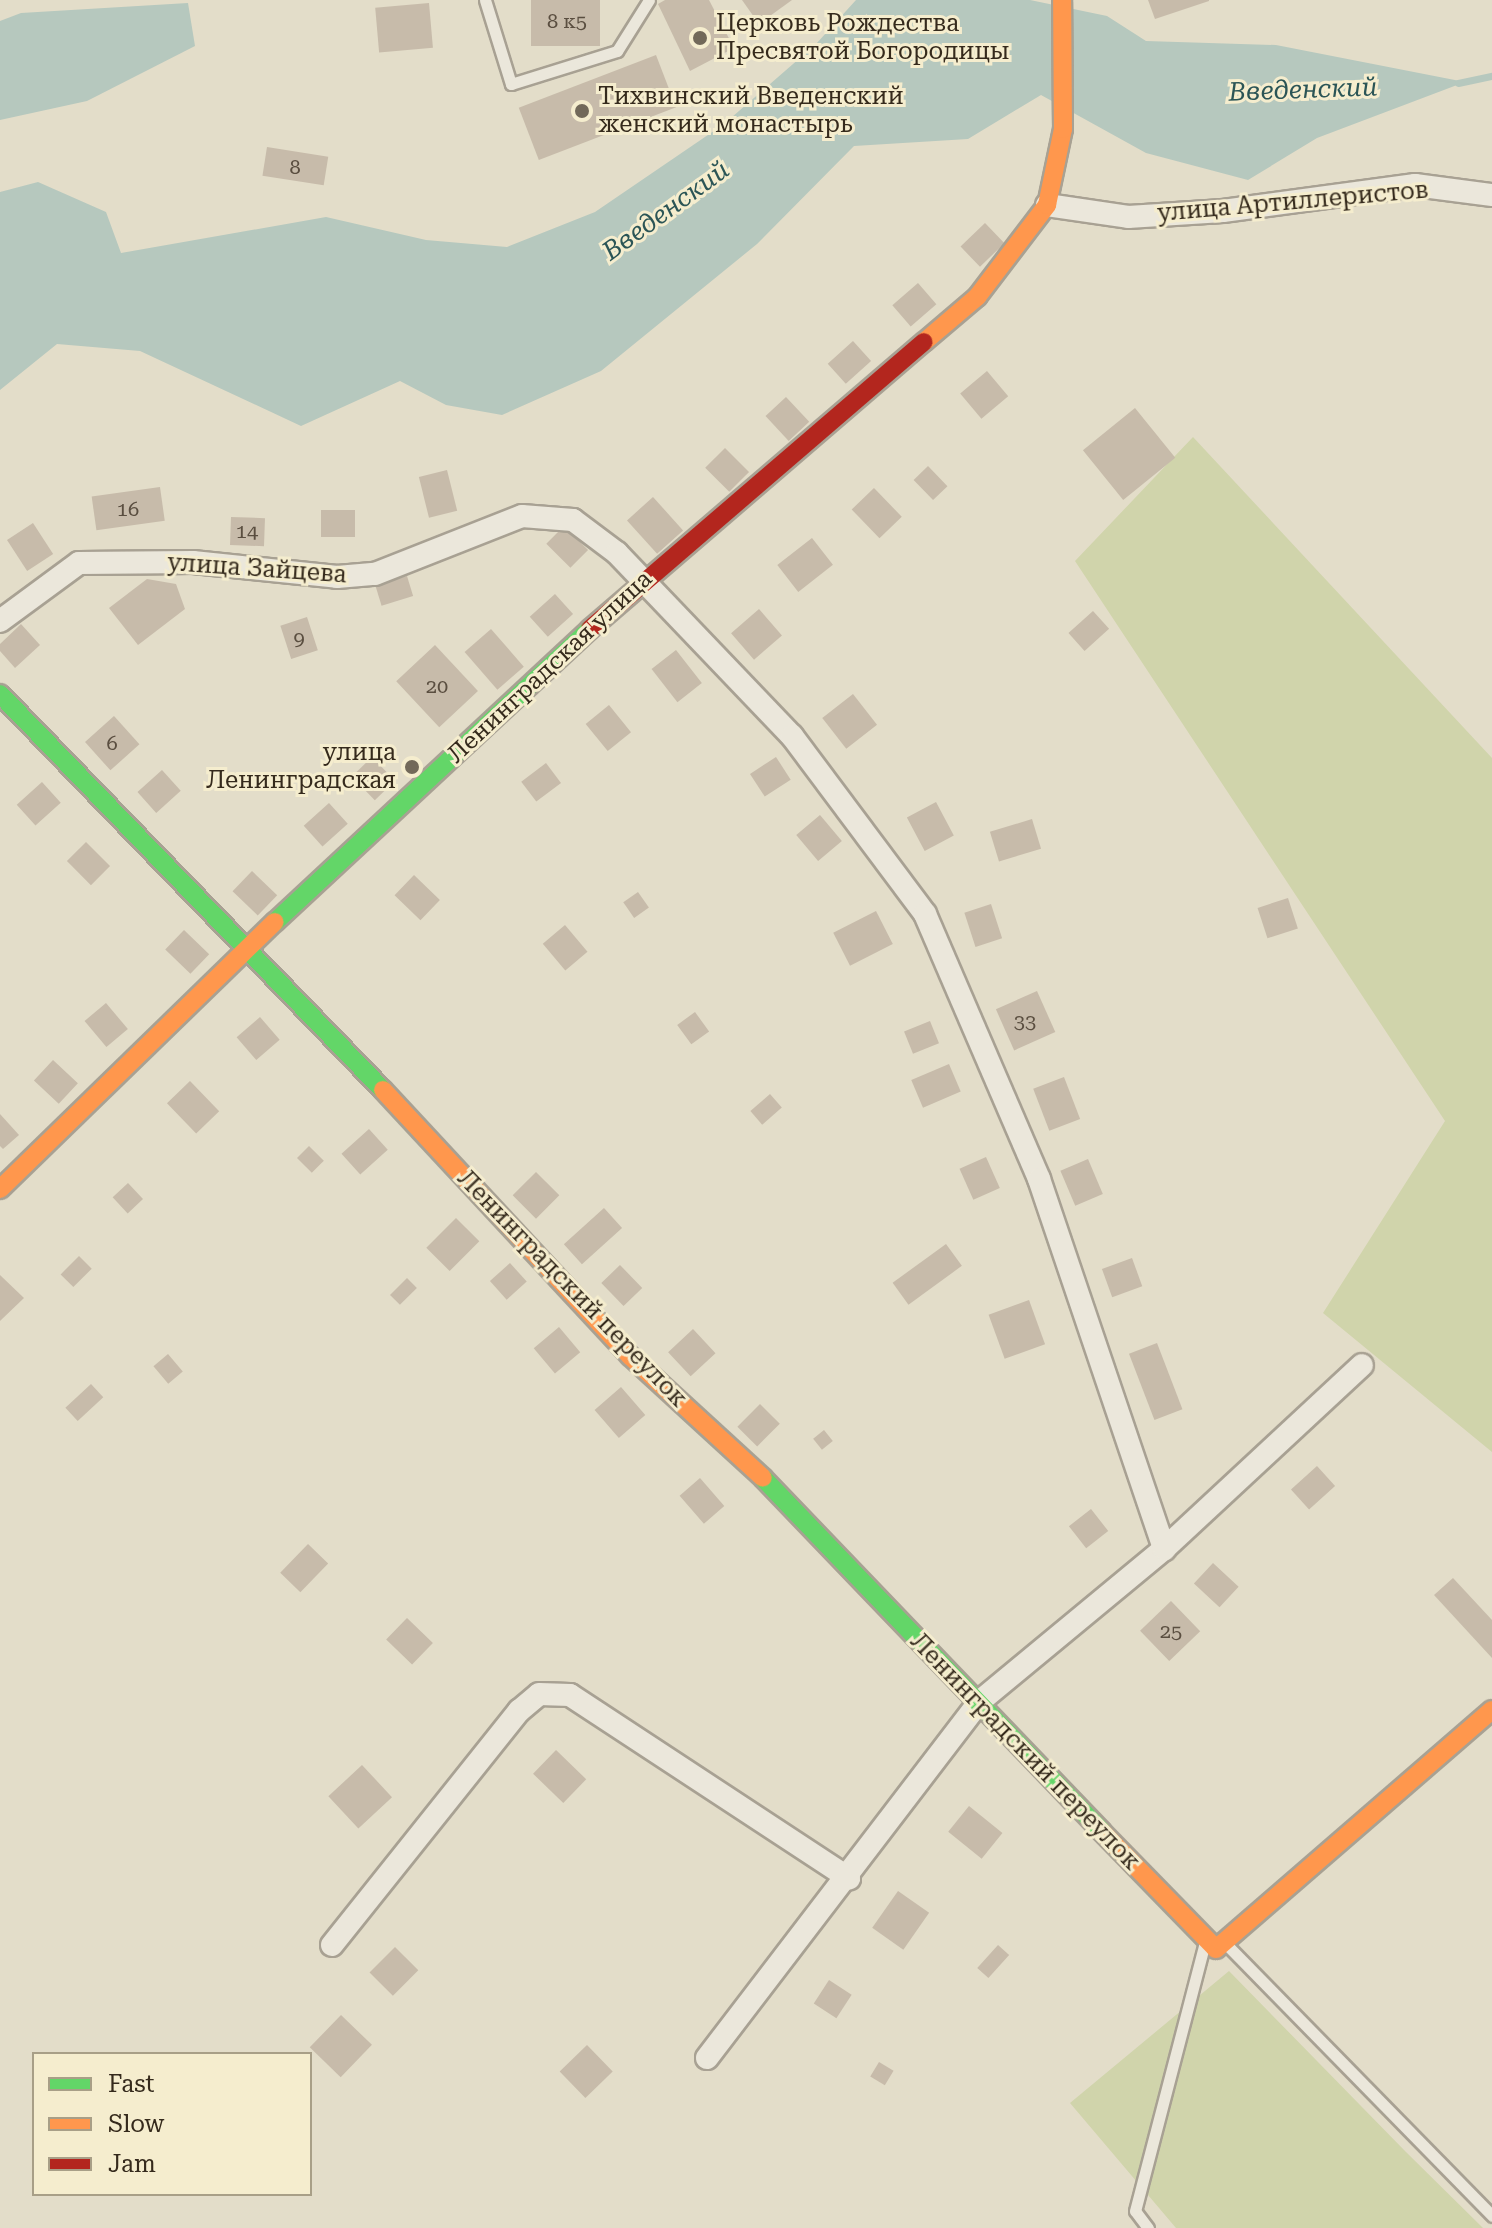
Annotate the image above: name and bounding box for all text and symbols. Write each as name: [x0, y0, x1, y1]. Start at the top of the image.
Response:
house number: 8 к5: [547, 9, 587, 33]
place label: Церковь Рождества Пресвятой Богородицы: [716, 10, 1010, 66]
marker: Церковь Рождества Пресвятой Богородицы: [691, 29, 709, 47]
water label: Введенский: [1228, 72, 1378, 108]
place label: Тихвинский Введенский женский монастырь: [598, 83, 904, 139]
marker: Тихвинский Введенский женский монастырь: [573, 102, 591, 120]
house number: 8: [289, 155, 301, 179]
water label: Введенский: [596, 155, 736, 267]
street label: улица Артиллеристов: [1156, 176, 1430, 228]
house number: 16: [117, 497, 139, 521]
house number: 14: [236, 519, 258, 543]
street label: улица Зайцева: [166, 548, 348, 590]
street label: Ленинградская улица: [442, 565, 658, 769]
house number: 9: [293, 626, 305, 650]
house number: 20: [426, 674, 448, 698]
house number: 6: [106, 731, 118, 755]
place label: улица Ленинградская: [206, 739, 396, 795]
marker: улица Ленинградская: [403, 758, 421, 776]
house number: 33: [1014, 1009, 1036, 1033]
street label: Ленинградский переулок: [451, 1165, 693, 1413]
house number: 25: [1160, 1619, 1182, 1643]
street label: Ленинградский переулок: [904, 1628, 1146, 1876]
legend: [32, 2052, 312, 2196]
text: Fast: [108, 2070, 155, 2098]
text: Slow: [108, 2110, 164, 2138]
text: Jam: [108, 2150, 156, 2178]

